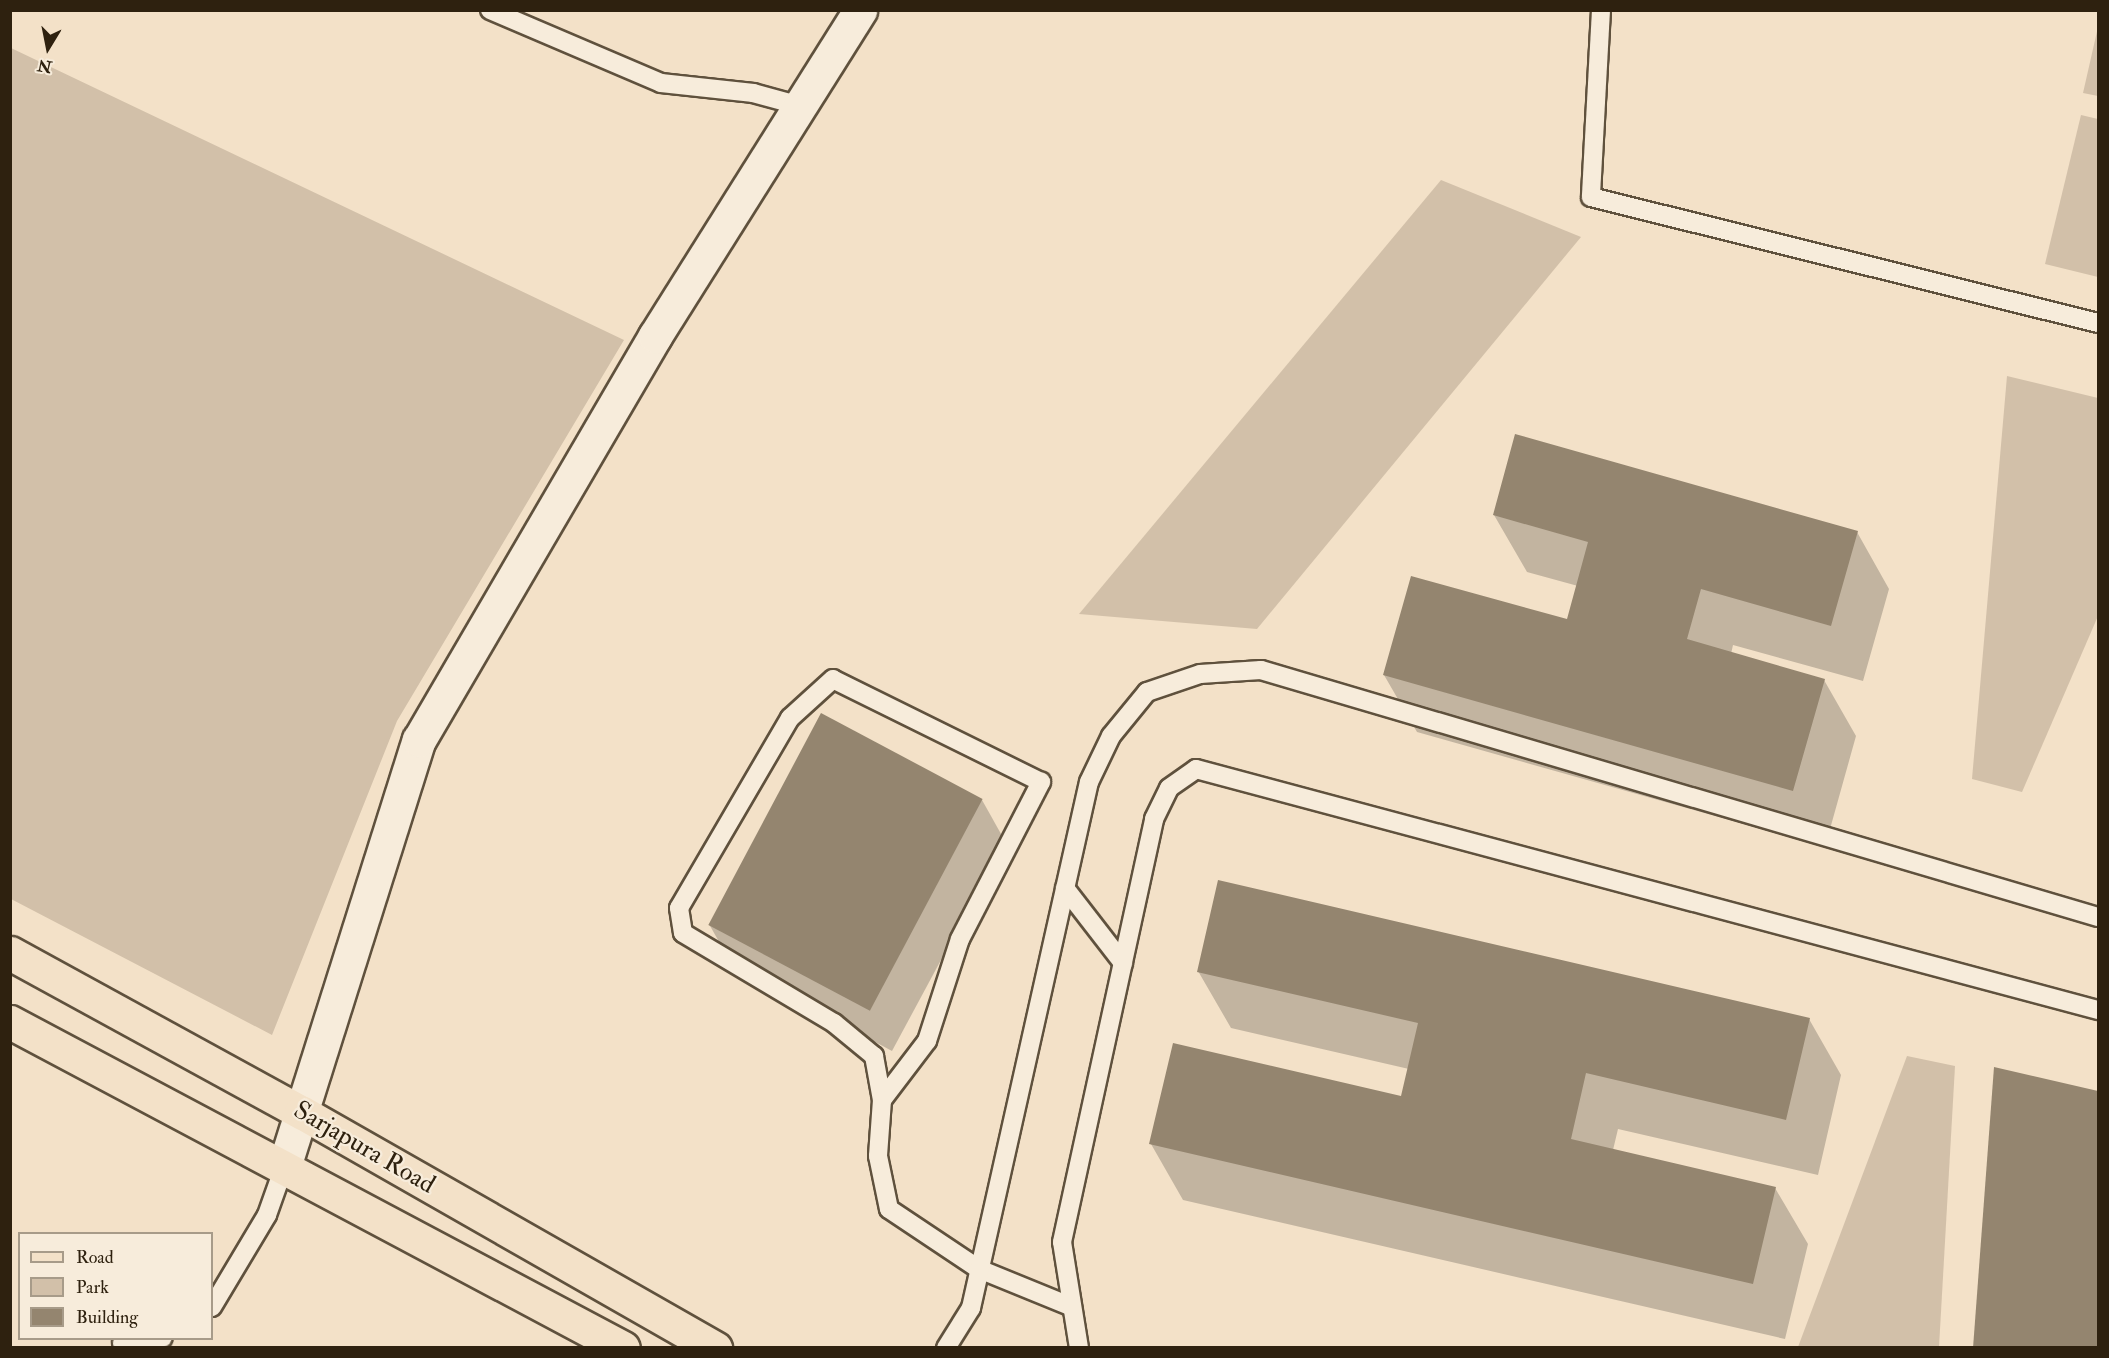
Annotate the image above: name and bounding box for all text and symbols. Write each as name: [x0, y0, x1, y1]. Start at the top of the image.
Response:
north arrow: [18, 18, 78, 78]
text: N: [36, 55, 54, 77]
street label: Sarjapura Road: [288, 1095, 440, 1201]
legend: [18, 1232, 213, 1340]
text: Road: [76, 1246, 114, 1269]
text: Park: [76, 1276, 109, 1299]
text: Building: [76, 1306, 138, 1329]

